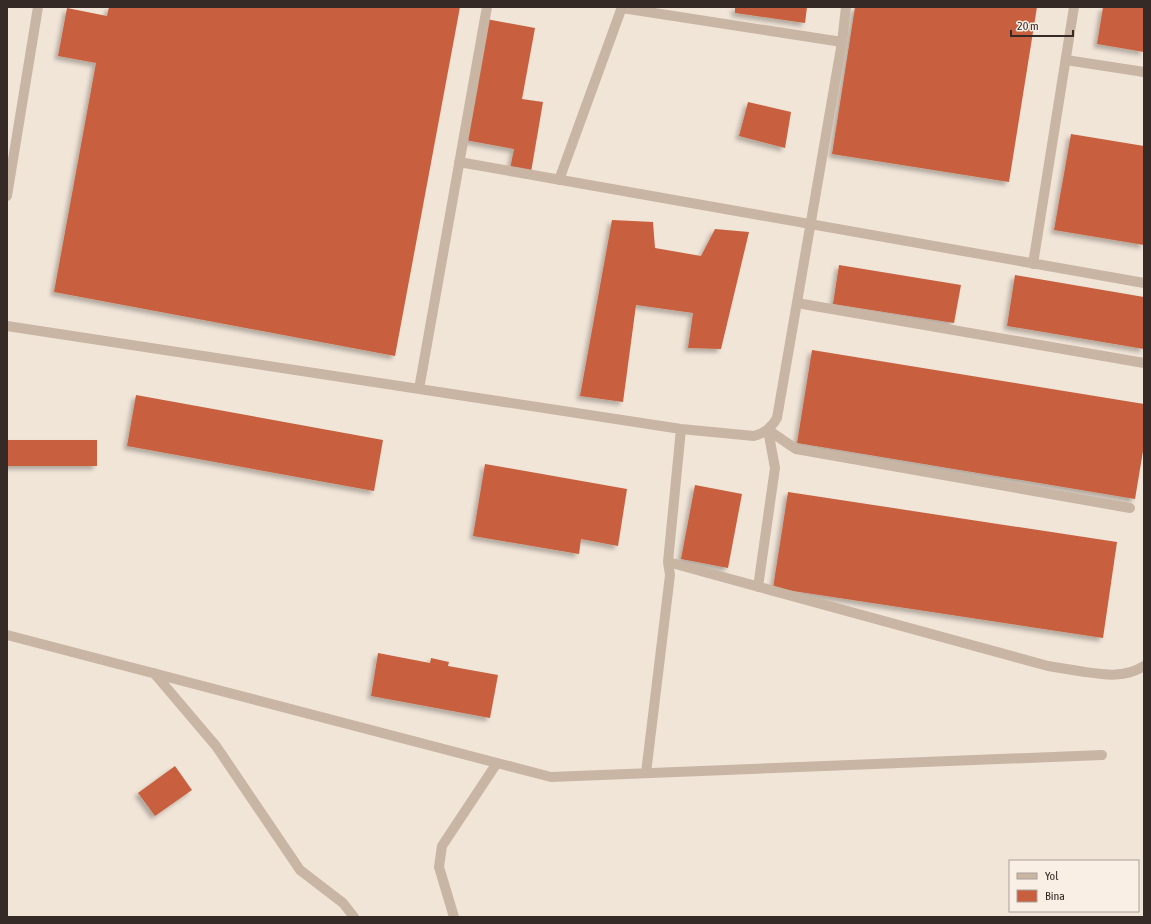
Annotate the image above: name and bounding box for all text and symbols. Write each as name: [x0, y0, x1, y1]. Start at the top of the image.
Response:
scale bar: [1011, 12, 1073, 38]
text: 20 m: [1017, 19, 1039, 33]
legend: [1009, 860, 1139, 912]
text: Yol: [1045, 869, 1059, 883]
text: Bina: [1045, 889, 1065, 903]

